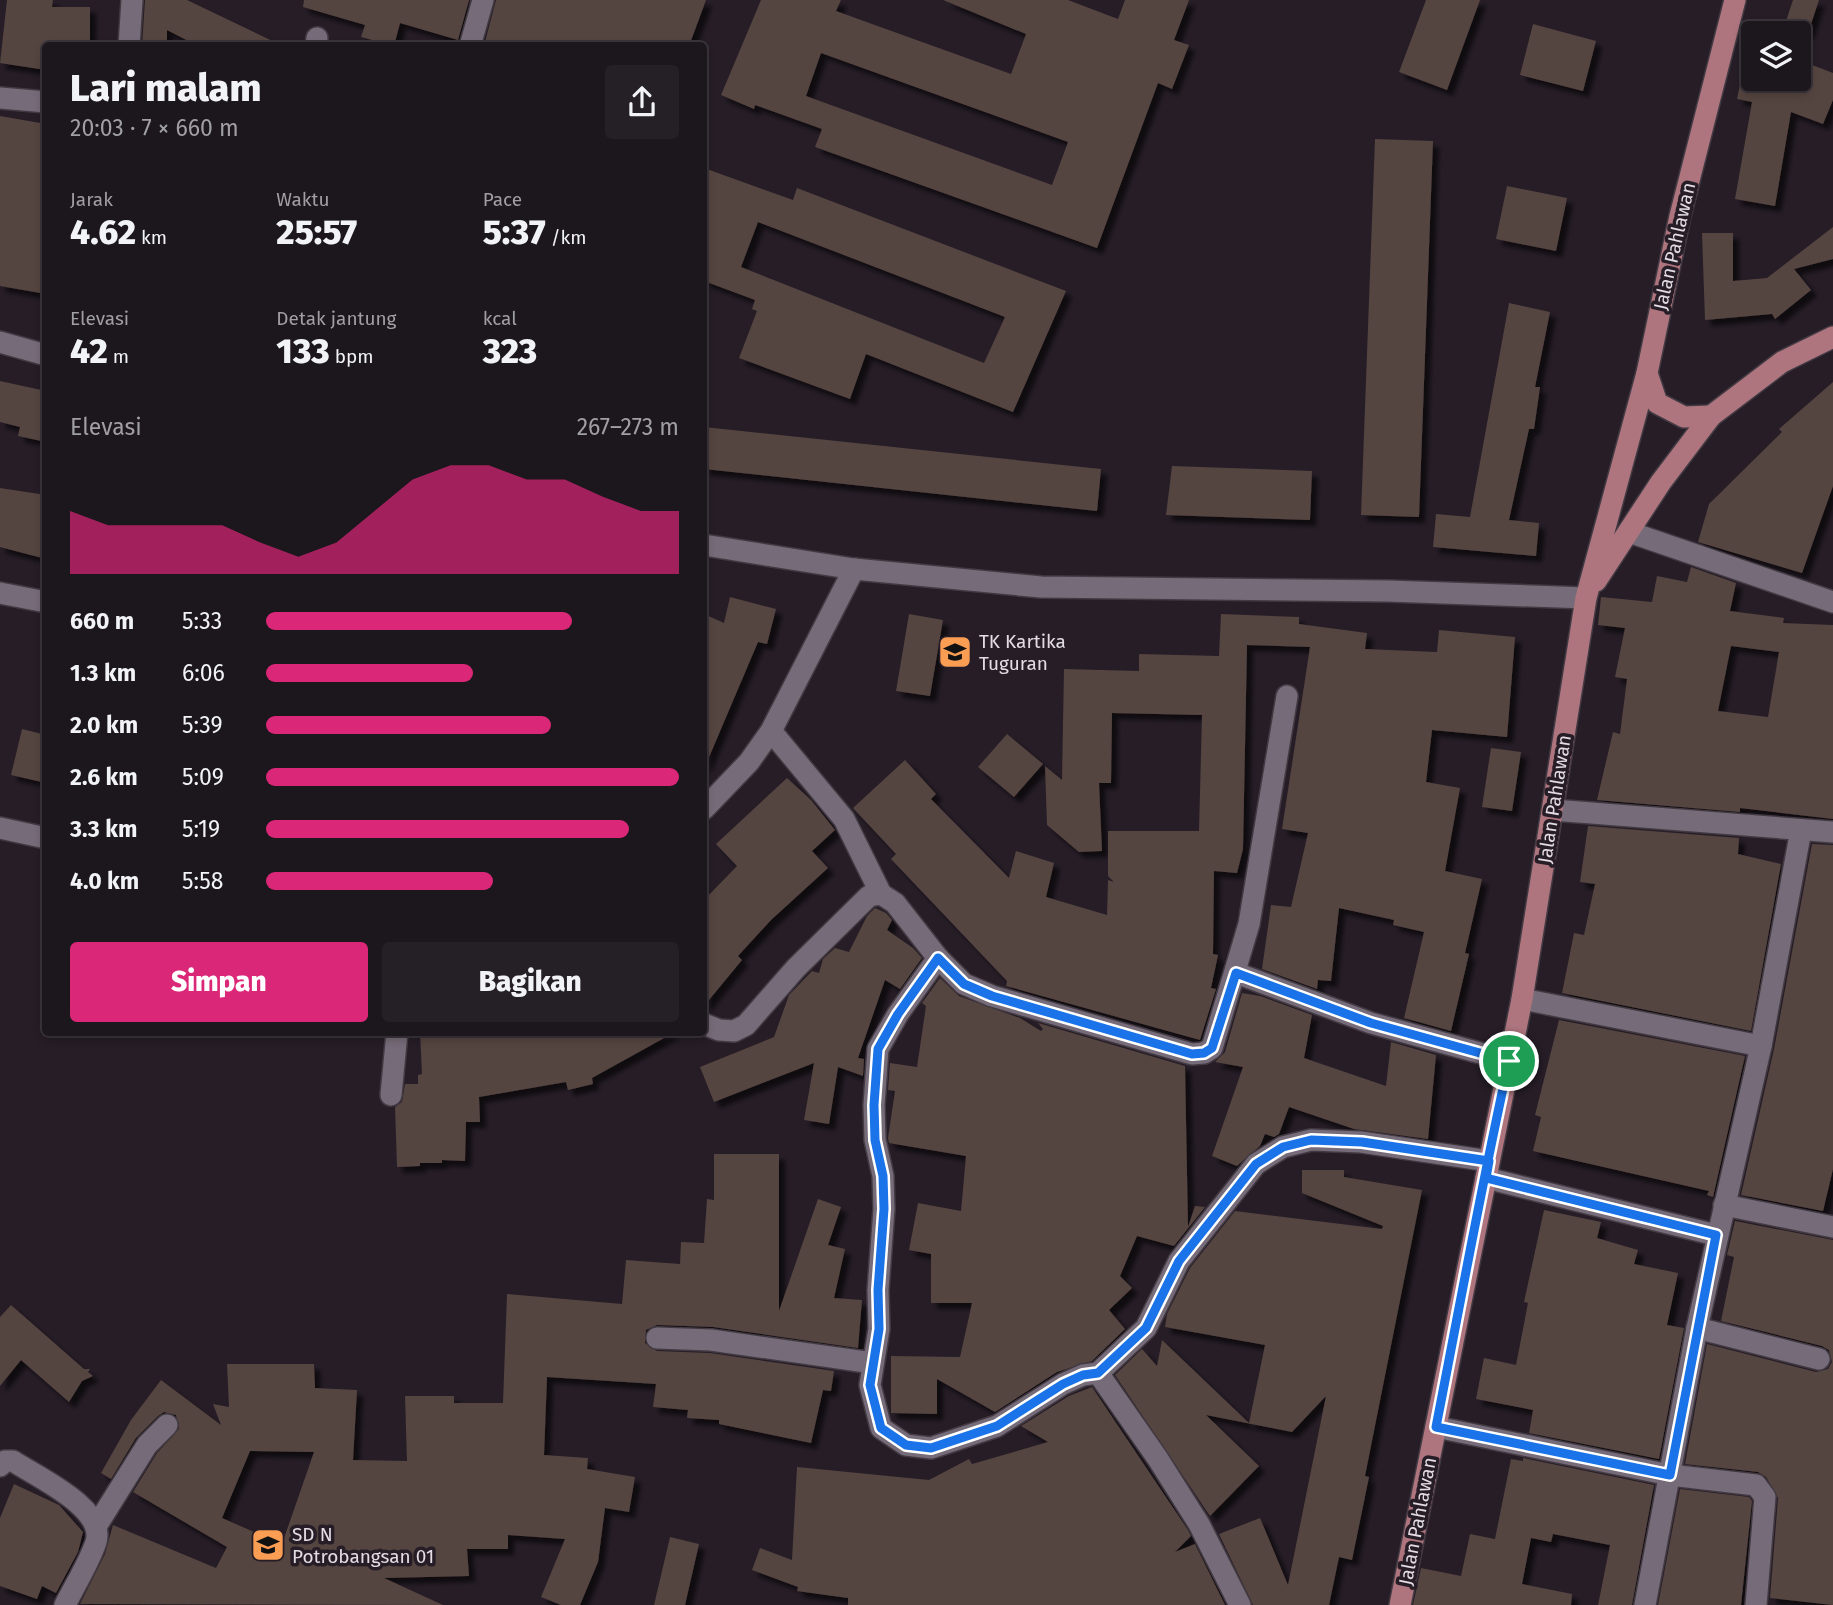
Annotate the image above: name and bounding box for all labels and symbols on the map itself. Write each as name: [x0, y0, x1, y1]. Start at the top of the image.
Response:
street label: Jalan Pahlawan: [1649, 180, 1700, 312]
place label: TK Kartika Tuguran: [979, 630, 1066, 675]
school or university icon: TK Kartika Tuguran: [936, 633, 974, 671]
street label: Jalan Pahlawan: [1533, 733, 1576, 865]
pin: [1479, 1031, 1539, 1091]
street label: Jalan Pahlawan: [1394, 1455, 1441, 1587]
place label: SD N Potrobangsan 01: [292, 1523, 434, 1568]
school or university icon: SD N Potrobangsan 01: [249, 1526, 287, 1564]

